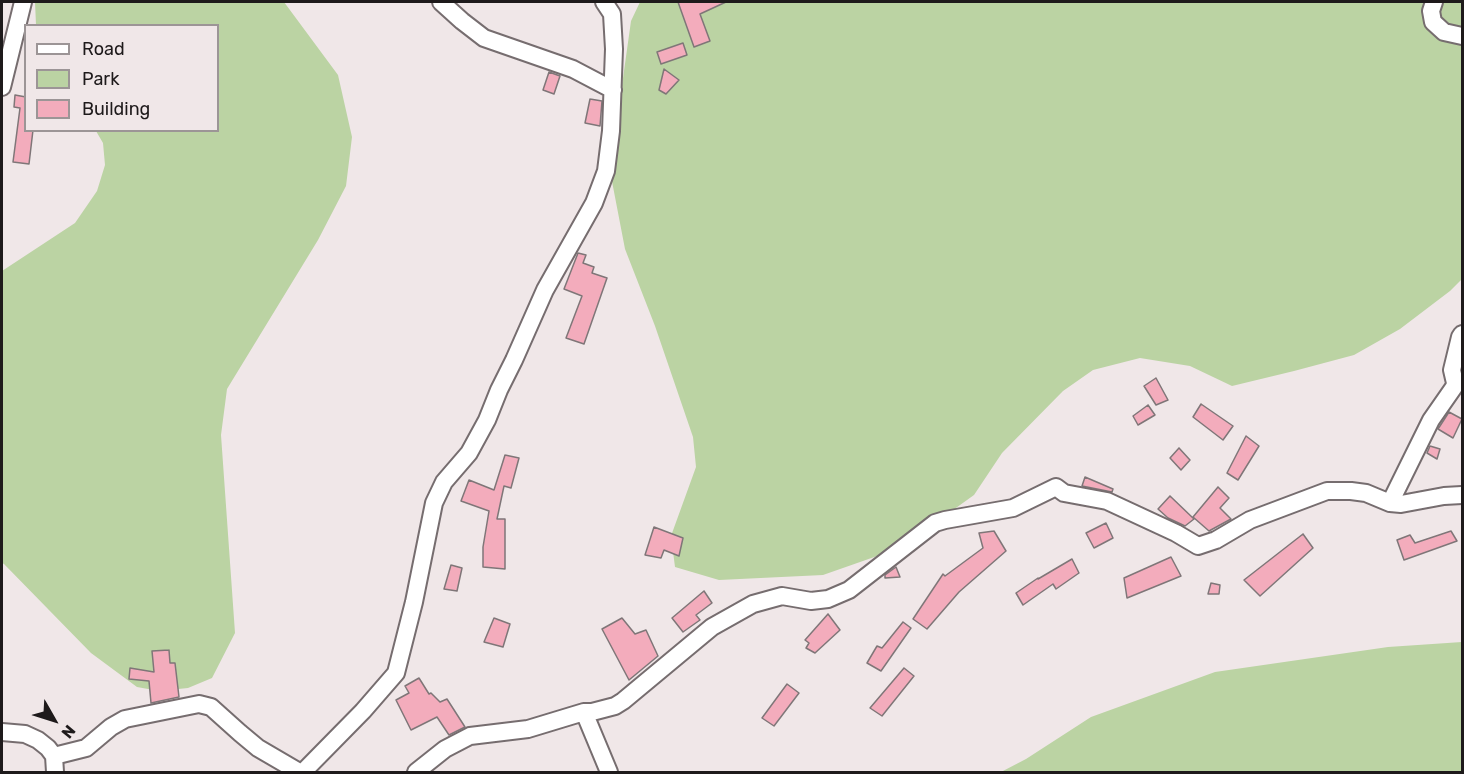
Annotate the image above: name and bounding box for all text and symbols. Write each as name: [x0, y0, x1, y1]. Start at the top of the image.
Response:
legend: [24, 24, 219, 132]
text: Road: [82, 38, 125, 60]
text: Park: [82, 68, 119, 90]
text: Building: [82, 98, 150, 120]
north arrow: [24, 690, 84, 750]
text: N: [57, 721, 79, 742]

